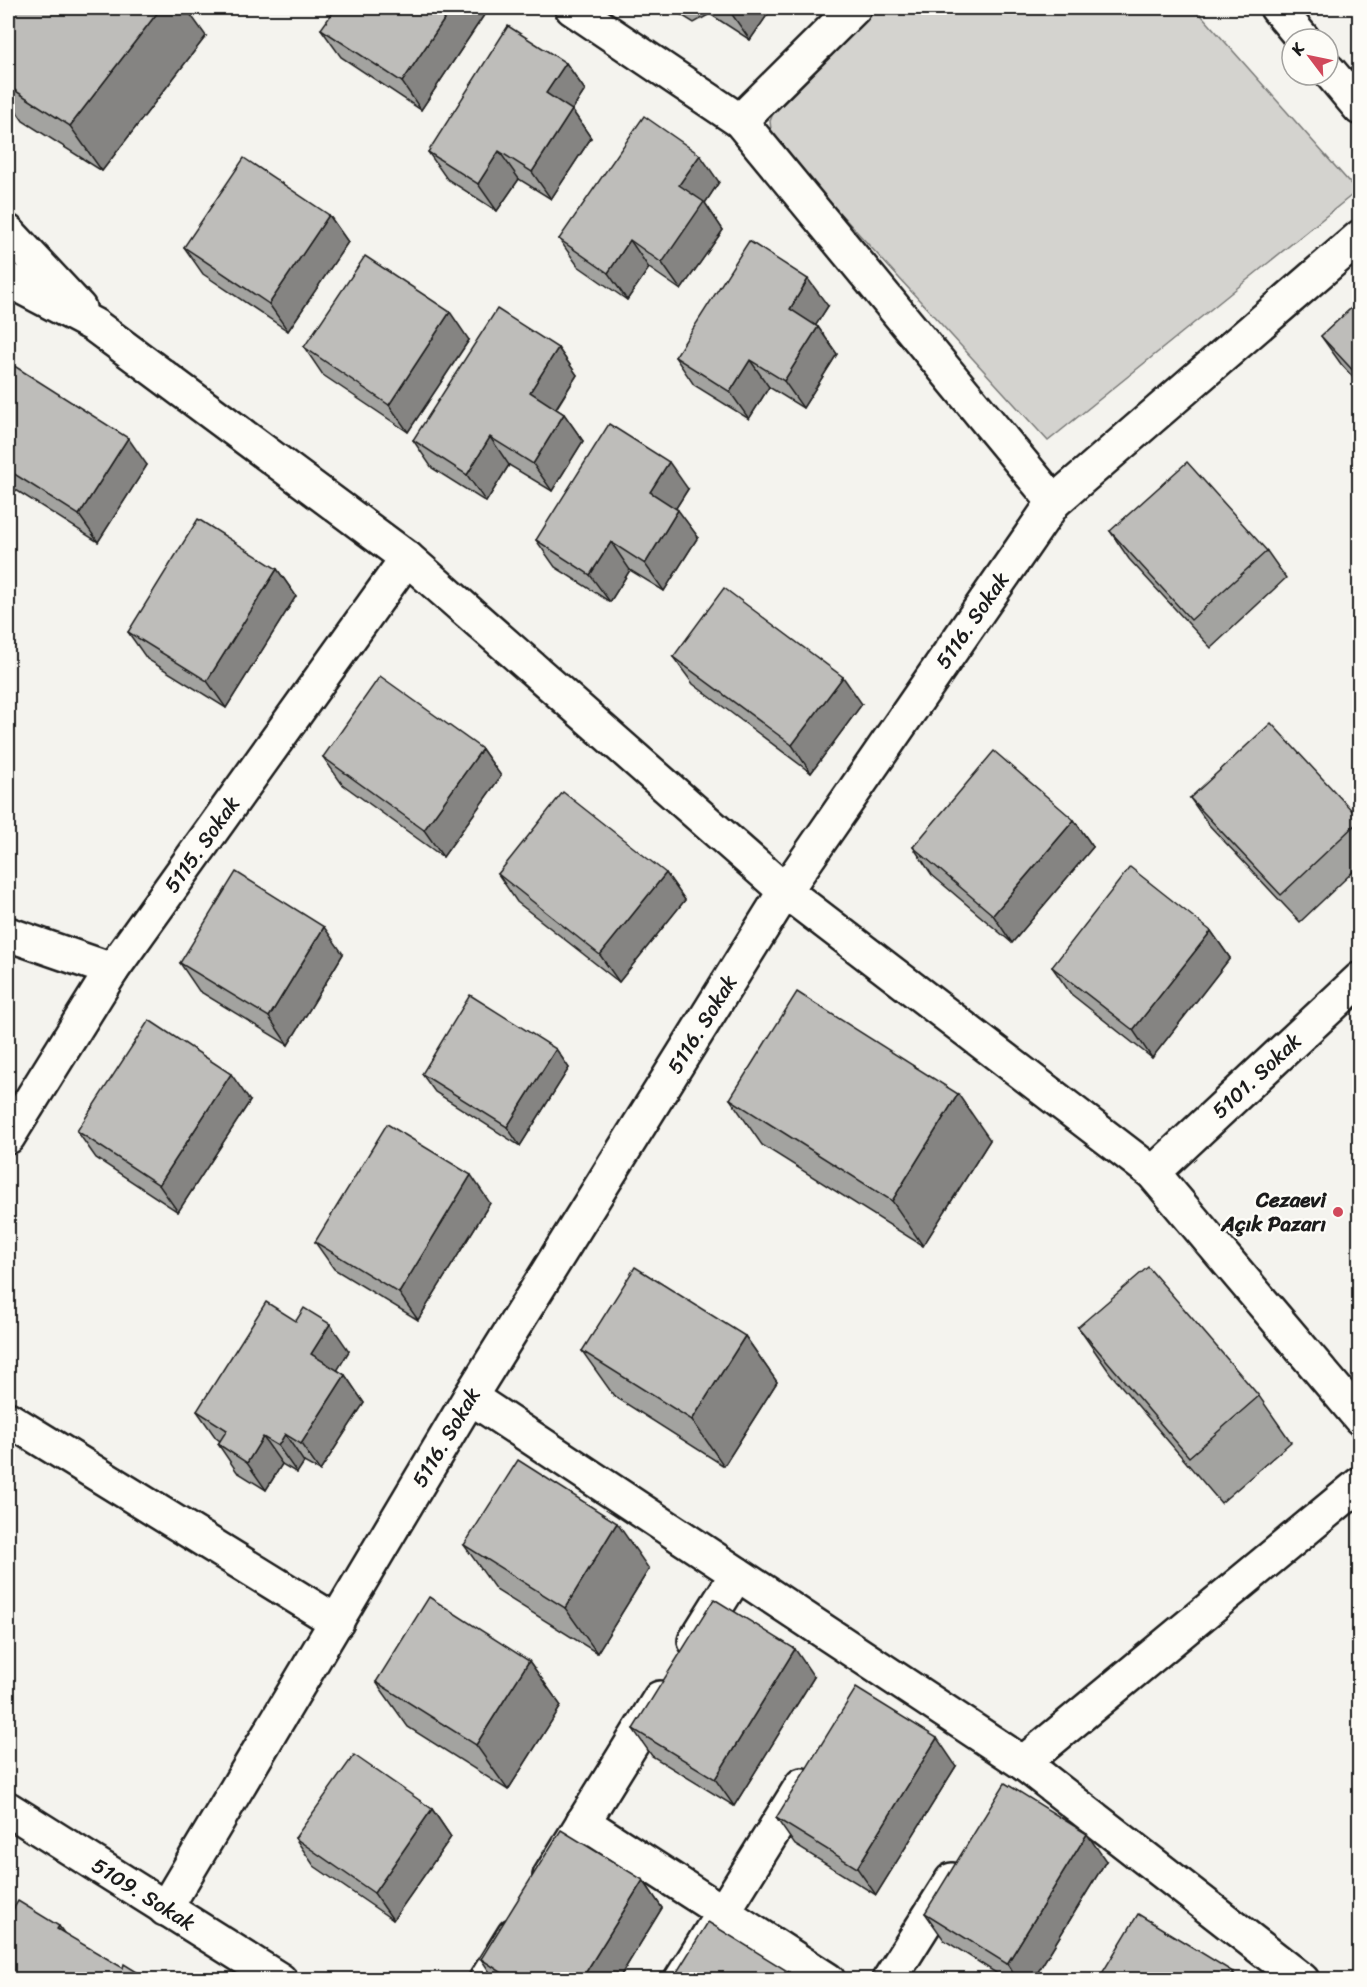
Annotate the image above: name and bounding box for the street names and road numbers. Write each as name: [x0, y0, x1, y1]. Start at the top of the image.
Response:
street label: 5116. Sokak: [925, 564, 1019, 677]
street label: 5115. Sokak: [154, 788, 250, 901]
street label: 5116. Sokak: [656, 967, 748, 1082]
street label: 5101. Sokak: [1203, 1023, 1311, 1128]
street label: 5116. Sokak: [401, 1380, 491, 1495]
street label: 5109. Sokak: [84, 1847, 203, 1941]

